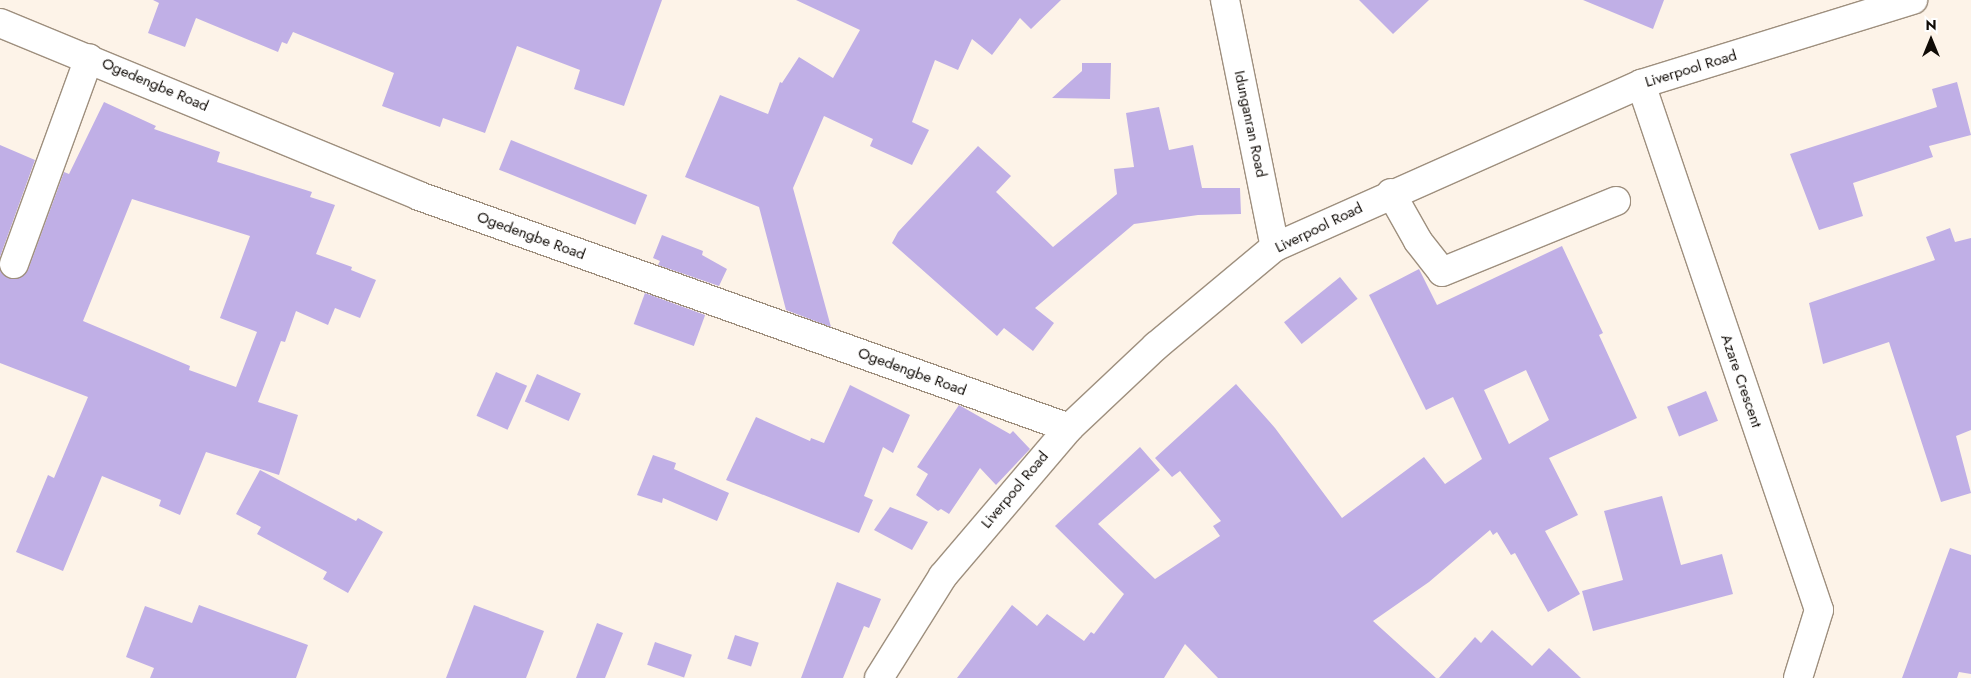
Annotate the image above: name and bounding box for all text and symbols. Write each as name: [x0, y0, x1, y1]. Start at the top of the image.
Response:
north arrow: [1906, 15, 1956, 65]
text: N: [1925, 15, 1937, 35]
street label: Liverpool Road: [1643, 46, 1739, 92]
street label: Ogedengbe Road: [99, 54, 211, 116]
street label: Idunganran Road: [1230, 69, 1270, 179]
street label: Liverpool Road: [1272, 199, 1366, 257]
street label: Ogedengbe Road: [474, 208, 588, 264]
street label: Azare Crescent: [1717, 332, 1765, 430]
street label: Ogedengbe Road: [855, 344, 969, 400]
street label: Liverpool Road: [978, 448, 1052, 532]

